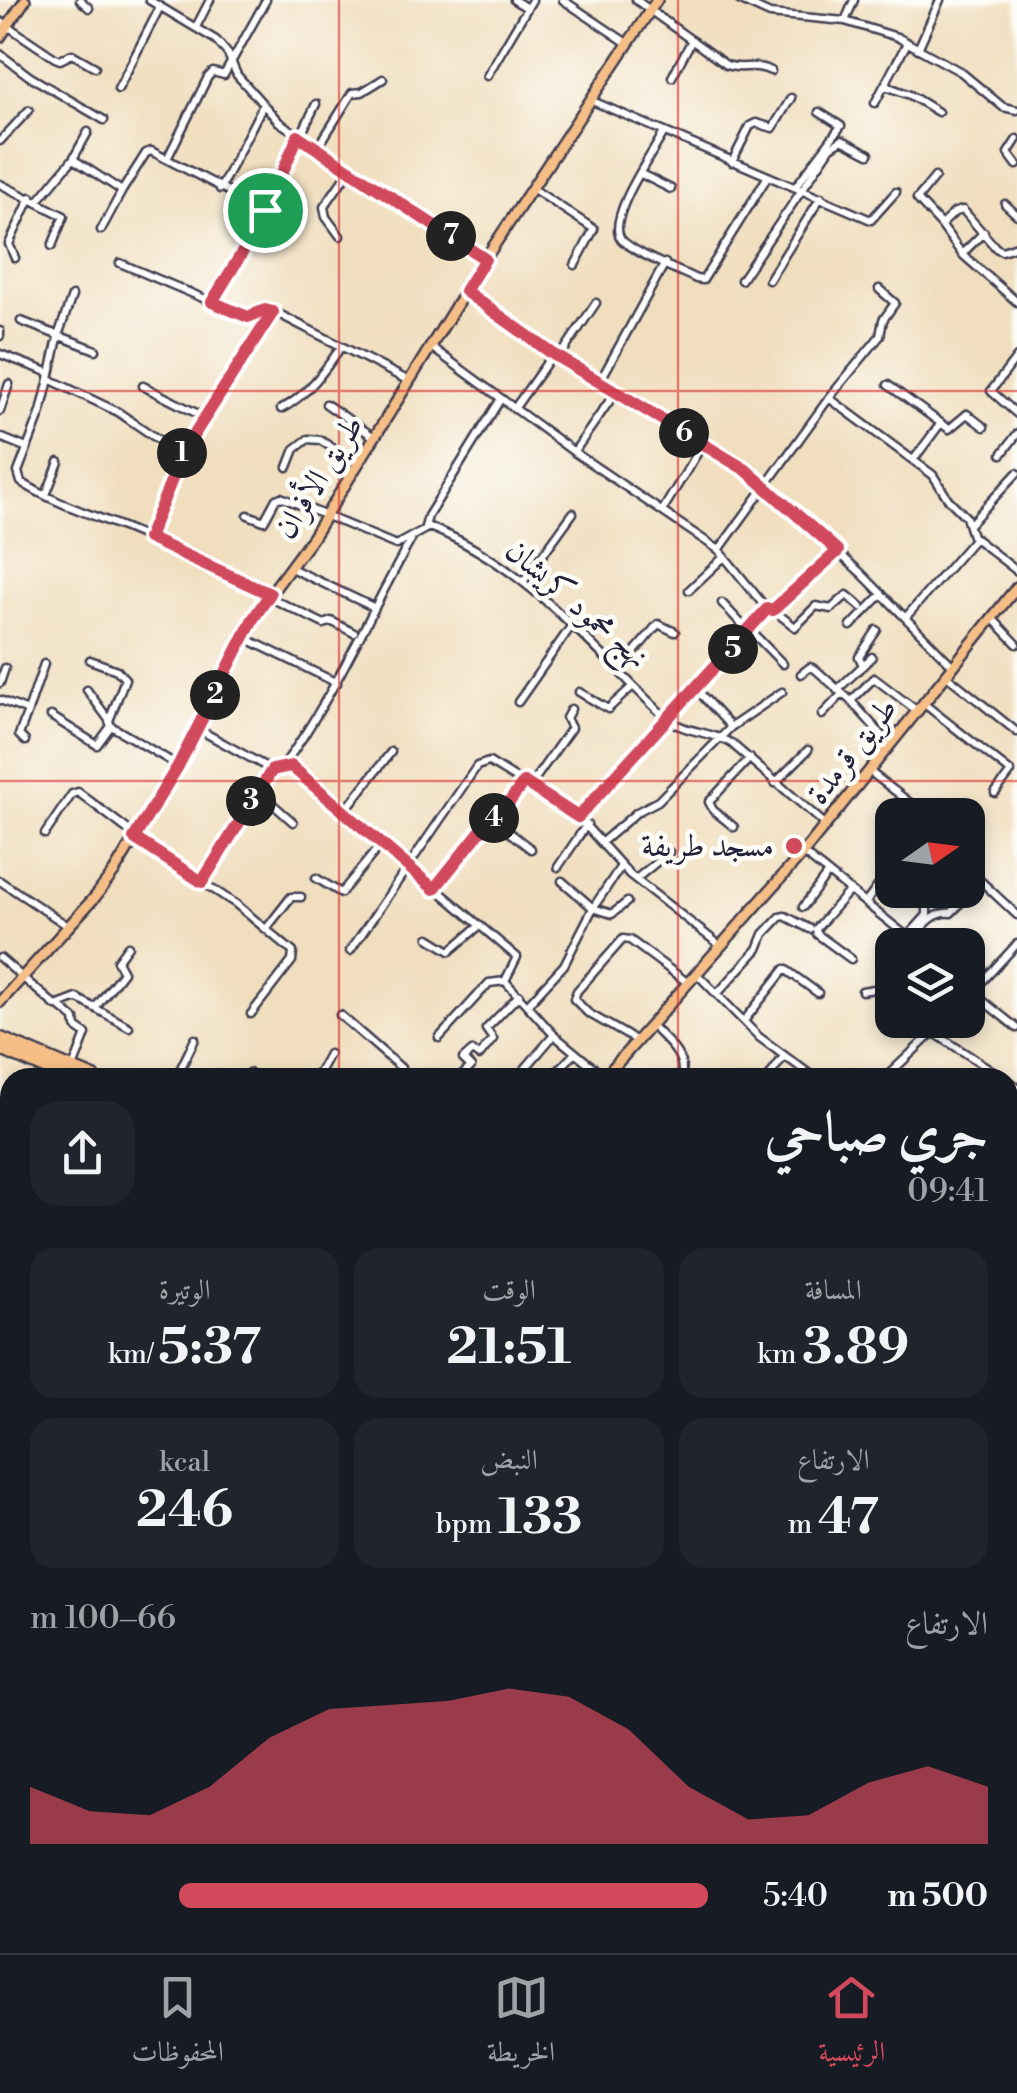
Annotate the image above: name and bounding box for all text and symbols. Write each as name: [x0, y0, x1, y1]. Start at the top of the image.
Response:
pin: [223, 168, 308, 253]
icon: arrive: [238, 183, 293, 238]
pin: 7: [426, 211, 476, 261]
text: 7: [443, 218, 459, 253]
street label: طريق الأفران: [263, 406, 373, 546]
pin: 6: [659, 408, 709, 458]
text: 6: [675, 415, 693, 450]
pin: 1: [157, 428, 207, 478]
text: 1: [175, 435, 189, 470]
street label: نهج محمود كريشان: [492, 531, 657, 683]
pin: 5: [708, 624, 758, 674]
text: 5: [724, 631, 742, 666]
pin: 2: [190, 670, 240, 720]
text: 2: [206, 677, 224, 712]
street label: طريق قرمدة: [798, 689, 906, 813]
pin: 3: [226, 776, 276, 826]
text: 3: [243, 783, 259, 818]
pin: 4: [469, 793, 519, 843]
north arrow: [875, 798, 985, 908]
map controls: [875, 798, 985, 1038]
text: 4: [485, 800, 503, 835]
place label: مسجد طريفة: [641, 826, 774, 866]
marker: مسجد طريفة: [783, 835, 805, 857]
button: layers: [875, 928, 985, 1038]
text: جري صباحي: [764, 1099, 988, 1168]
button: share: [30, 1101, 135, 1206]
text: 09:41: [907, 1171, 988, 1211]
text: الوتيرة: [159, 1273, 211, 1308]
text: الوقت: [482, 1273, 536, 1308]
text: المسافة: [805, 1273, 862, 1308]
text: 5:37: [158, 1317, 261, 1379]
text: 21:51: [447, 1317, 571, 1379]
text: 3.89: [802, 1317, 909, 1379]
text: /km: [108, 1337, 158, 1372]
text: km: [757, 1337, 802, 1372]
text: النبض: [480, 1443, 538, 1478]
text: الارتفاع: [797, 1443, 870, 1478]
text: kcal: [159, 1445, 210, 1480]
text: 246: [136, 1480, 233, 1542]
text: 133: [498, 1487, 582, 1549]
text: 47: [818, 1487, 879, 1549]
text: bpm: [436, 1507, 498, 1542]
text: m: [788, 1507, 818, 1542]
text: 66–100 m: [30, 1598, 176, 1638]
text: الارتفاع: [905, 1604, 988, 1644]
text: 5:40: [763, 1876, 828, 1916]
text: 500 m: [887, 1876, 988, 1916]
tab: المحفوظات: [132, 1970, 224, 2079]
tab: الخريطة: [487, 1970, 555, 2079]
tab: الرئيسية: [818, 1970, 885, 2079]

